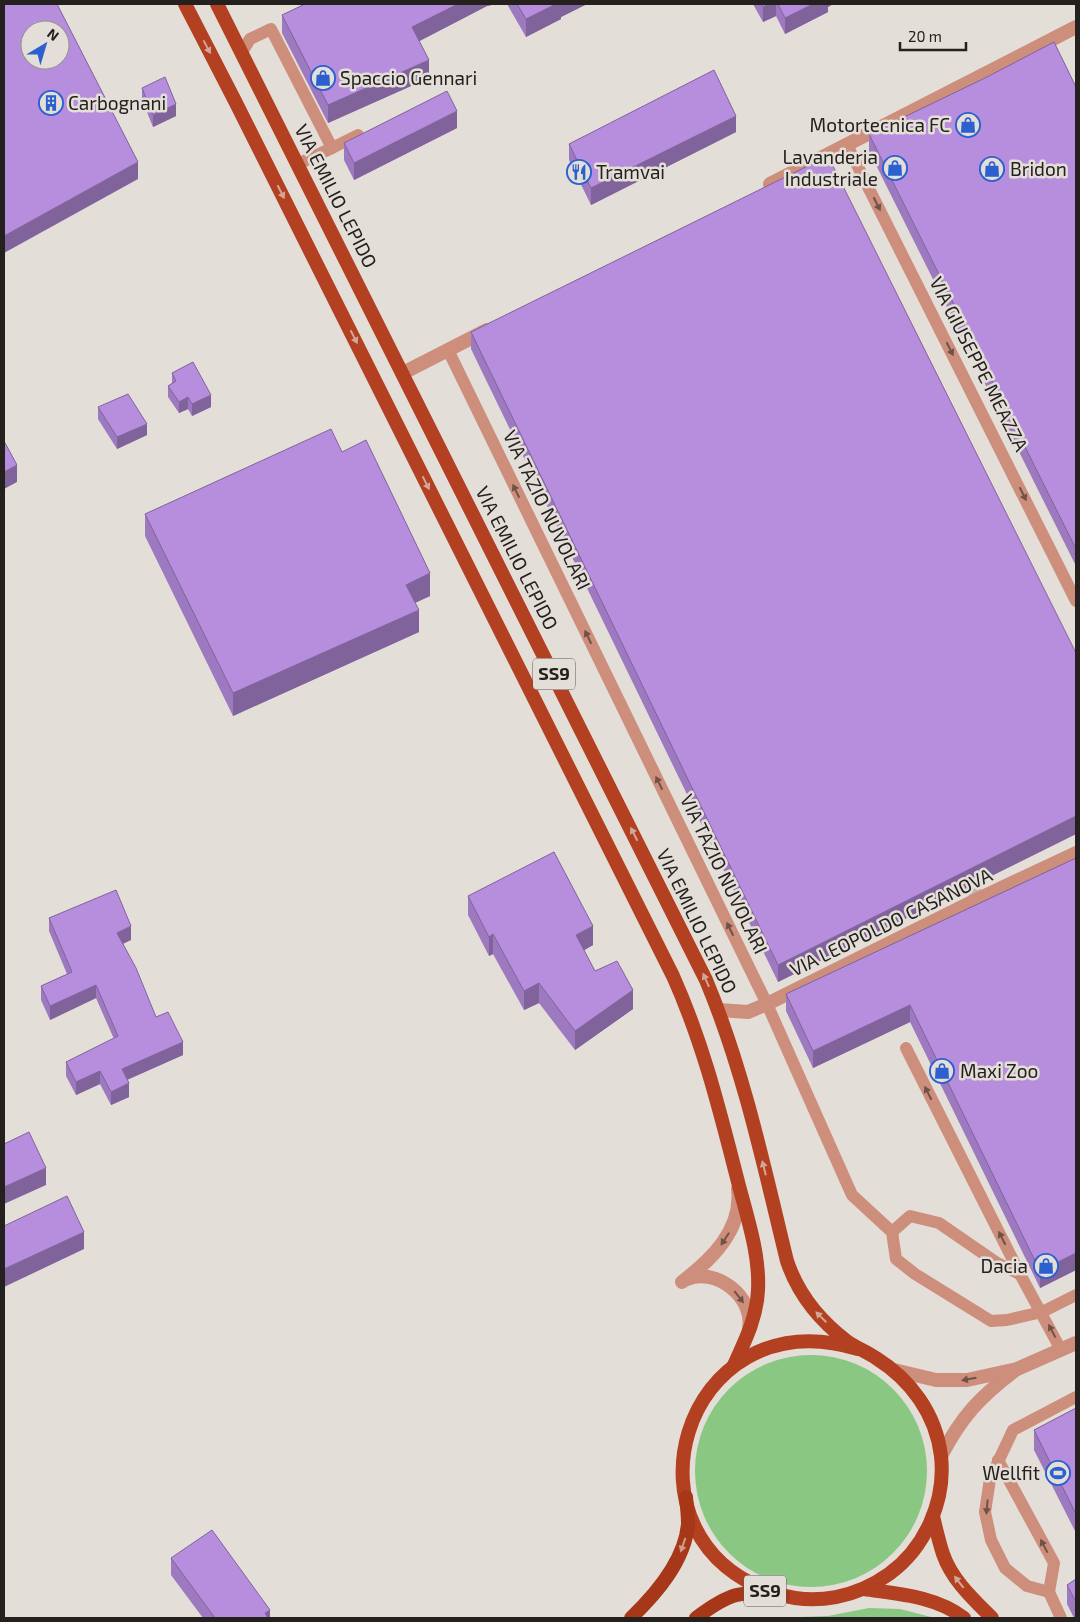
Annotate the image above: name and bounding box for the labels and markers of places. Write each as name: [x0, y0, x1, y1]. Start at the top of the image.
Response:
shop icon: Spaccio Gennari: [310, 65, 336, 91]
place label: Spaccio Gennari: [340, 66, 477, 89]
building icon: Carbognani: [38, 90, 64, 116]
place label: Carbognani: [68, 91, 166, 114]
shop icon: Motortecnica FC: [955, 112, 981, 138]
place label: Motortecnica FC: [810, 113, 950, 136]
place label: Lavanderia Industriale: [783, 145, 878, 190]
shop icon: Lavanderia Industriale: [882, 155, 908, 181]
shop icon: Bridon: [979, 156, 1005, 182]
place label: Bridon: [1010, 157, 1067, 180]
restaurant icon: Tramvai: [566, 159, 592, 185]
place label: Tramvai: [596, 160, 665, 183]
shop icon: Maxi Zoo: [929, 1058, 955, 1084]
place label: Maxi Zoo: [960, 1059, 1038, 1082]
shop icon: Dacia: [1033, 1253, 1059, 1279]
place label: Dacia: [981, 1254, 1028, 1277]
sports icon: Wellfit: [1045, 1460, 1071, 1486]
place label: Wellfit: [982, 1461, 1040, 1484]

